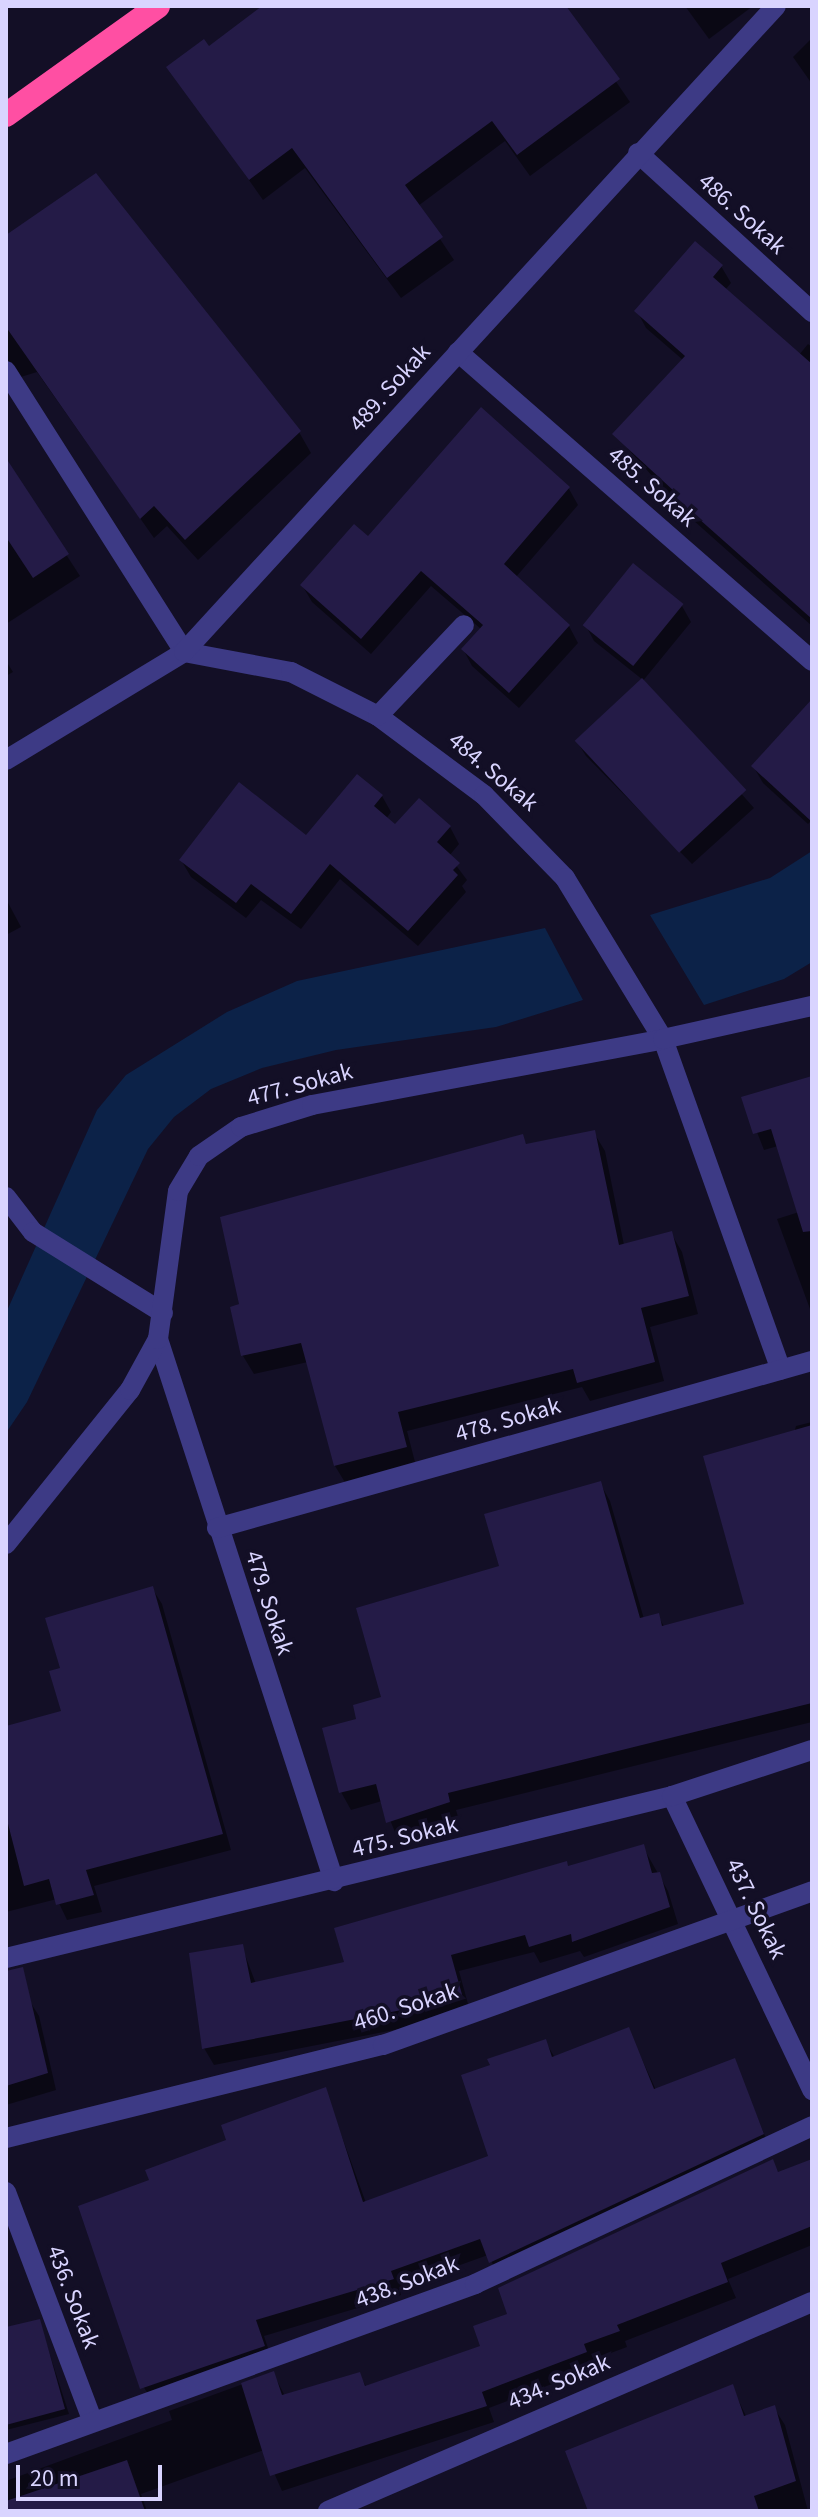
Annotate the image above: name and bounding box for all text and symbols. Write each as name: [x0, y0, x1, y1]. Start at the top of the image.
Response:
street label: 486. Sokak: [692, 167, 792, 261]
street label: 489. Sokak: [343, 338, 437, 438]
street label: 485. Sokak: [602, 441, 702, 533]
street label: 484. Sokak: [442, 726, 544, 818]
street label: 477. Sokak: [244, 1057, 356, 1113]
street label: 478. Sokak: [452, 1391, 564, 1449]
street label: 479. Sokak: [239, 1547, 299, 1659]
street label: 475. Sokak: [349, 1810, 461, 1864]
street label: 437. Sokak: [719, 1854, 793, 1964]
street label: 460. Sokak: [350, 1977, 462, 2037]
street label: 436. Sokak: [40, 2241, 106, 2353]
street label: 438. Sokak: [351, 2249, 463, 2315]
street label: 434. Sokak: [504, 2348, 614, 2416]
scale bar: [20, 2449, 166, 2499]
text: 20 m: [30, 2461, 79, 2496]

